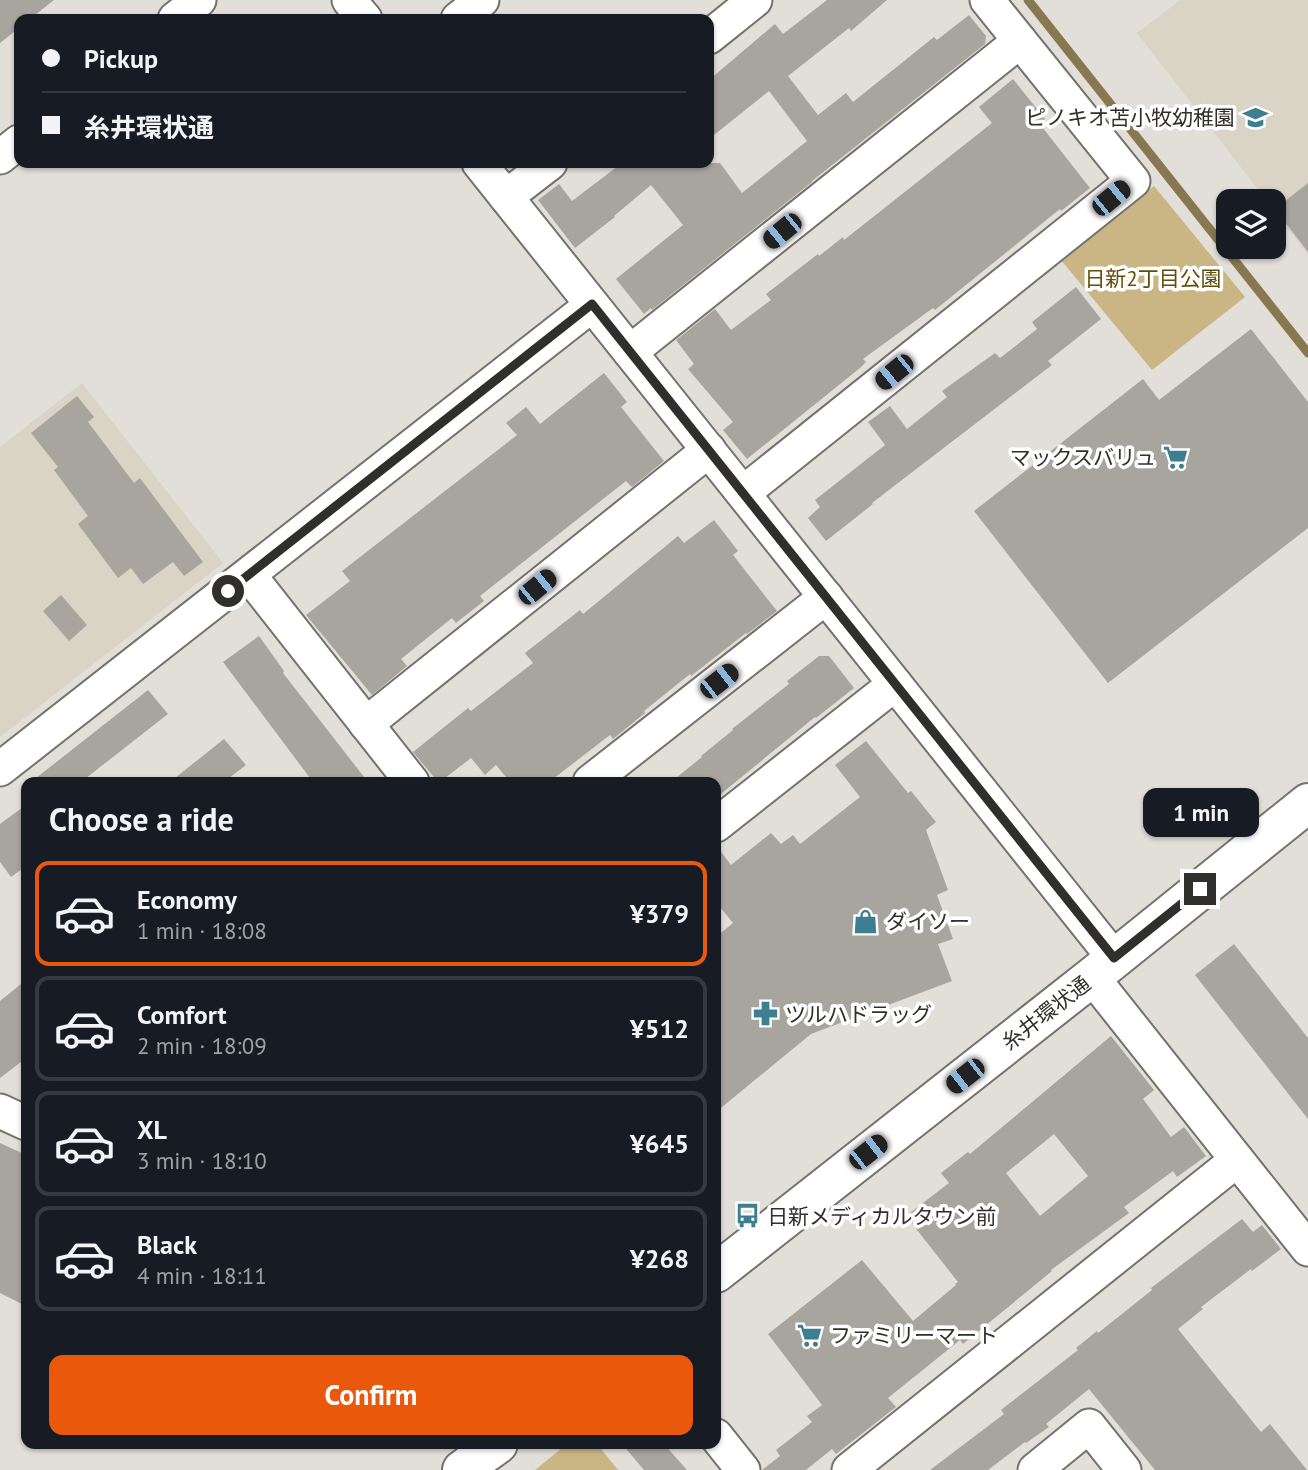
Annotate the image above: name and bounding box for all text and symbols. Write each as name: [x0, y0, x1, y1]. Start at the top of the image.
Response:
text: Pickup: [84, 42, 158, 75]
school or university icon: ピノキオ苫小牧幼稚園: [1241, 103, 1269, 131]
place label: ピノキオ苫小牧幼稚園: [1025, 104, 1235, 131]
text: 糸井環状通: [84, 111, 214, 144]
car: [1089, 177, 1134, 219]
map controls: [1216, 189, 1286, 259]
button: layers: [1216, 189, 1286, 259]
car: [760, 210, 805, 252]
park label: 日新2丁目公園: [1084, 265, 1222, 292]
car: [872, 351, 917, 393]
supermarket icon: マックスバリュ: [1162, 443, 1190, 471]
place label: マックスバリュ: [1010, 444, 1156, 471]
car: [515, 566, 560, 608]
route start: [212, 575, 244, 607]
car: [696, 660, 743, 702]
callout: 1 min: [1142, 788, 1258, 836]
text: Choose a ride: [49, 798, 234, 840]
text: 1 min: [1173, 798, 1229, 827]
route end: [1184, 873, 1216, 905]
icon: car: [53, 882, 116, 945]
text: Economy: [137, 883, 237, 916]
text: ¥379: [630, 897, 689, 930]
shop icon: ダイソー: [852, 907, 880, 935]
place label: ダイソー: [886, 908, 970, 935]
text: 1 min · 18:08: [137, 916, 267, 945]
street label: 糸井環状通: [996, 970, 1096, 1056]
icon: car: [53, 997, 116, 1060]
text: Comfort: [137, 998, 227, 1031]
pharmacy icon: ツルハドラッグ: [751, 1000, 779, 1028]
place label: ツルハドラッグ: [785, 1001, 932, 1028]
text: ¥512: [630, 1012, 689, 1045]
text: 2 min · 18:09: [137, 1031, 267, 1060]
car: [942, 1055, 989, 1097]
icon: car: [53, 1112, 116, 1175]
text: XL: [137, 1113, 167, 1146]
text: ¥645: [630, 1127, 689, 1160]
car: [845, 1131, 892, 1173]
text: 3 min · 18:10: [137, 1146, 267, 1175]
bus stop icon: 日新メディカルタウン前: [733, 1202, 761, 1230]
place label: 日新メディカルタウン前: [767, 1203, 997, 1230]
icon: car: [53, 1227, 116, 1290]
text: Black: [137, 1228, 197, 1261]
text: ¥268: [630, 1242, 689, 1275]
text: 4 min · 18:11: [137, 1261, 267, 1290]
supermarket icon: ファミリーマート: [796, 1321, 824, 1349]
place label: ファミリーマート: [830, 1322, 998, 1349]
button: Confirm: [49, 1355, 693, 1435]

